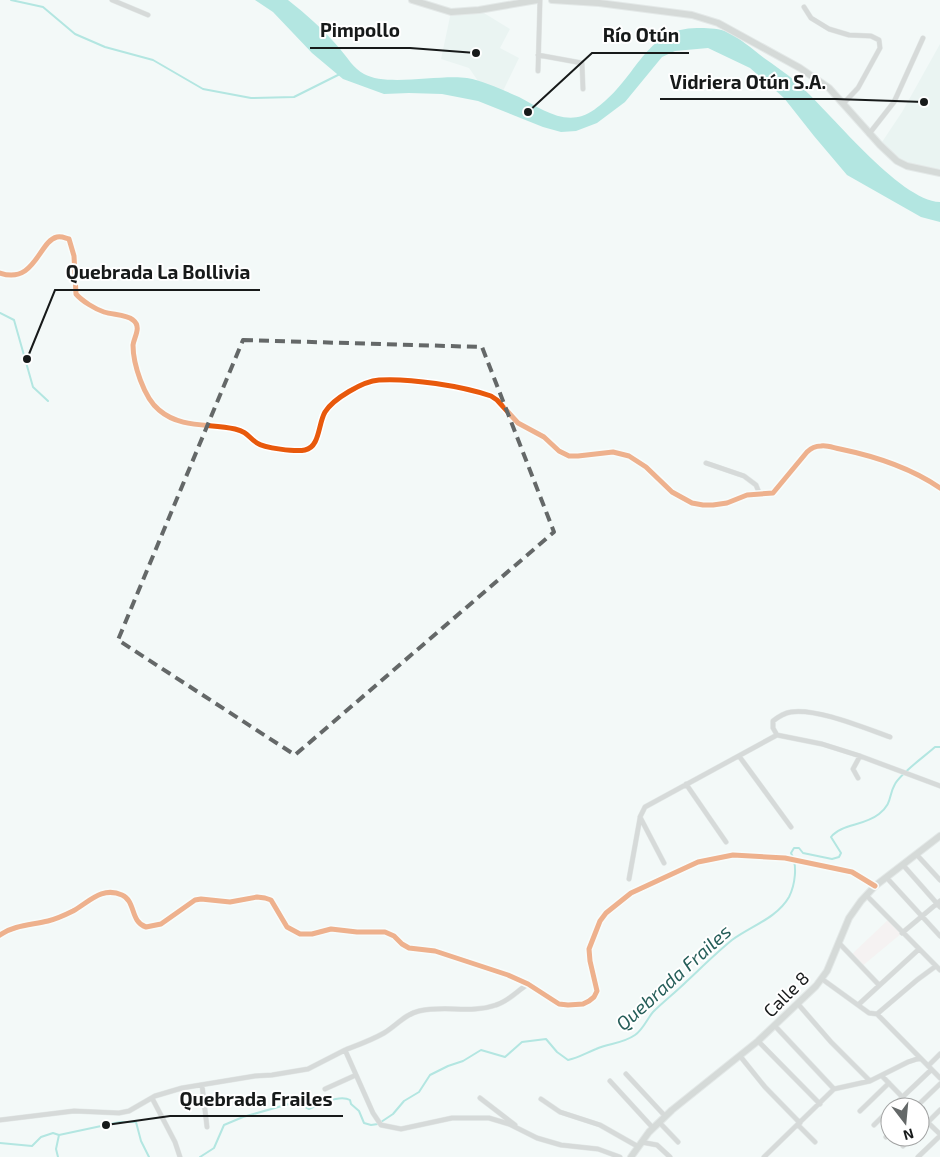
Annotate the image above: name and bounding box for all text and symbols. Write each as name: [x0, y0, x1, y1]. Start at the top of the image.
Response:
callout: Pimpollo: [310, 14, 410, 48]
text: Pimpollo: [320, 18, 400, 41]
callout: Río Otún: [592, 19, 689, 53]
text: Río Otún: [603, 23, 679, 46]
callout: Vidriera Otún S.A.: [660, 65, 836, 99]
text: Vidriera Otún S.A.: [670, 70, 826, 93]
callout: Quebrada La Bollivia: [55, 256, 260, 290]
text: Quebrada La Bollivia: [66, 260, 250, 284]
water label: Quebrada Frailes: [611, 919, 735, 1035]
street label: Calle 8: [759, 967, 813, 1021]
callout: Quebrada Frailes: [170, 1082, 343, 1116]
text: Quebrada Frailes: [180, 1087, 333, 1111]
north arrow: [880, 1097, 930, 1147]
text: N: [902, 1125, 916, 1145]

